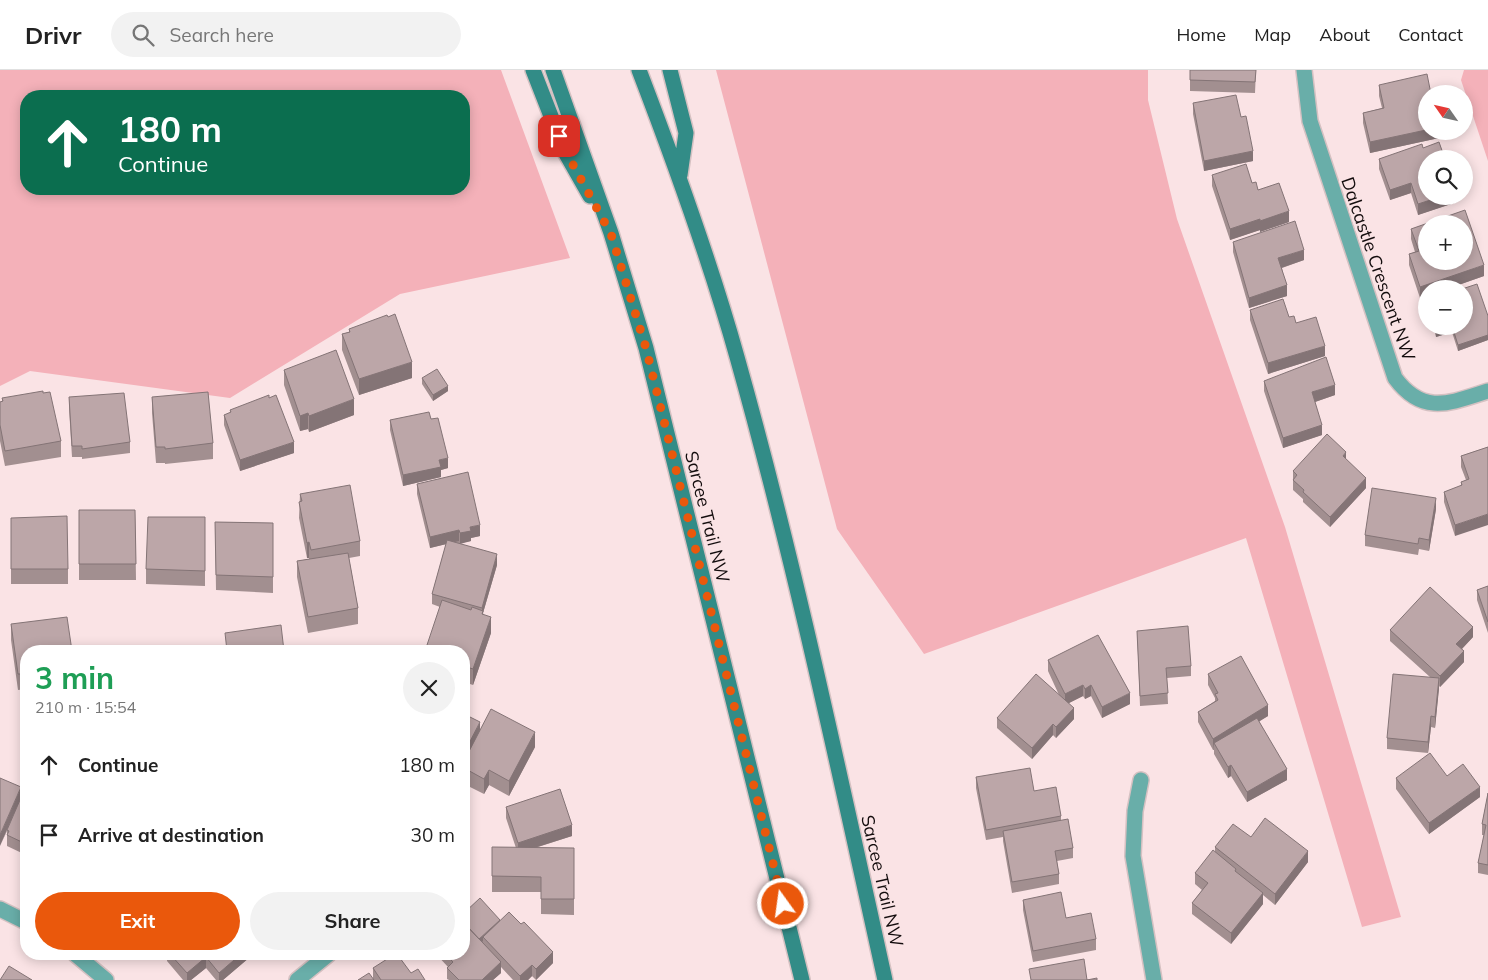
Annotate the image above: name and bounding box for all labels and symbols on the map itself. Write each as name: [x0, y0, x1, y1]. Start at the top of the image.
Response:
north arrow: [1418, 85, 1472, 140]
pin: [538, 115, 580, 157]
street label: Dalcastle Crescent NW: [1336, 174, 1421, 364]
street label: Sarcee Trail NW: [680, 449, 735, 585]
street label: Sarcee Trail NW: [856, 813, 909, 949]
position arrow: [756, 877, 808, 929]

